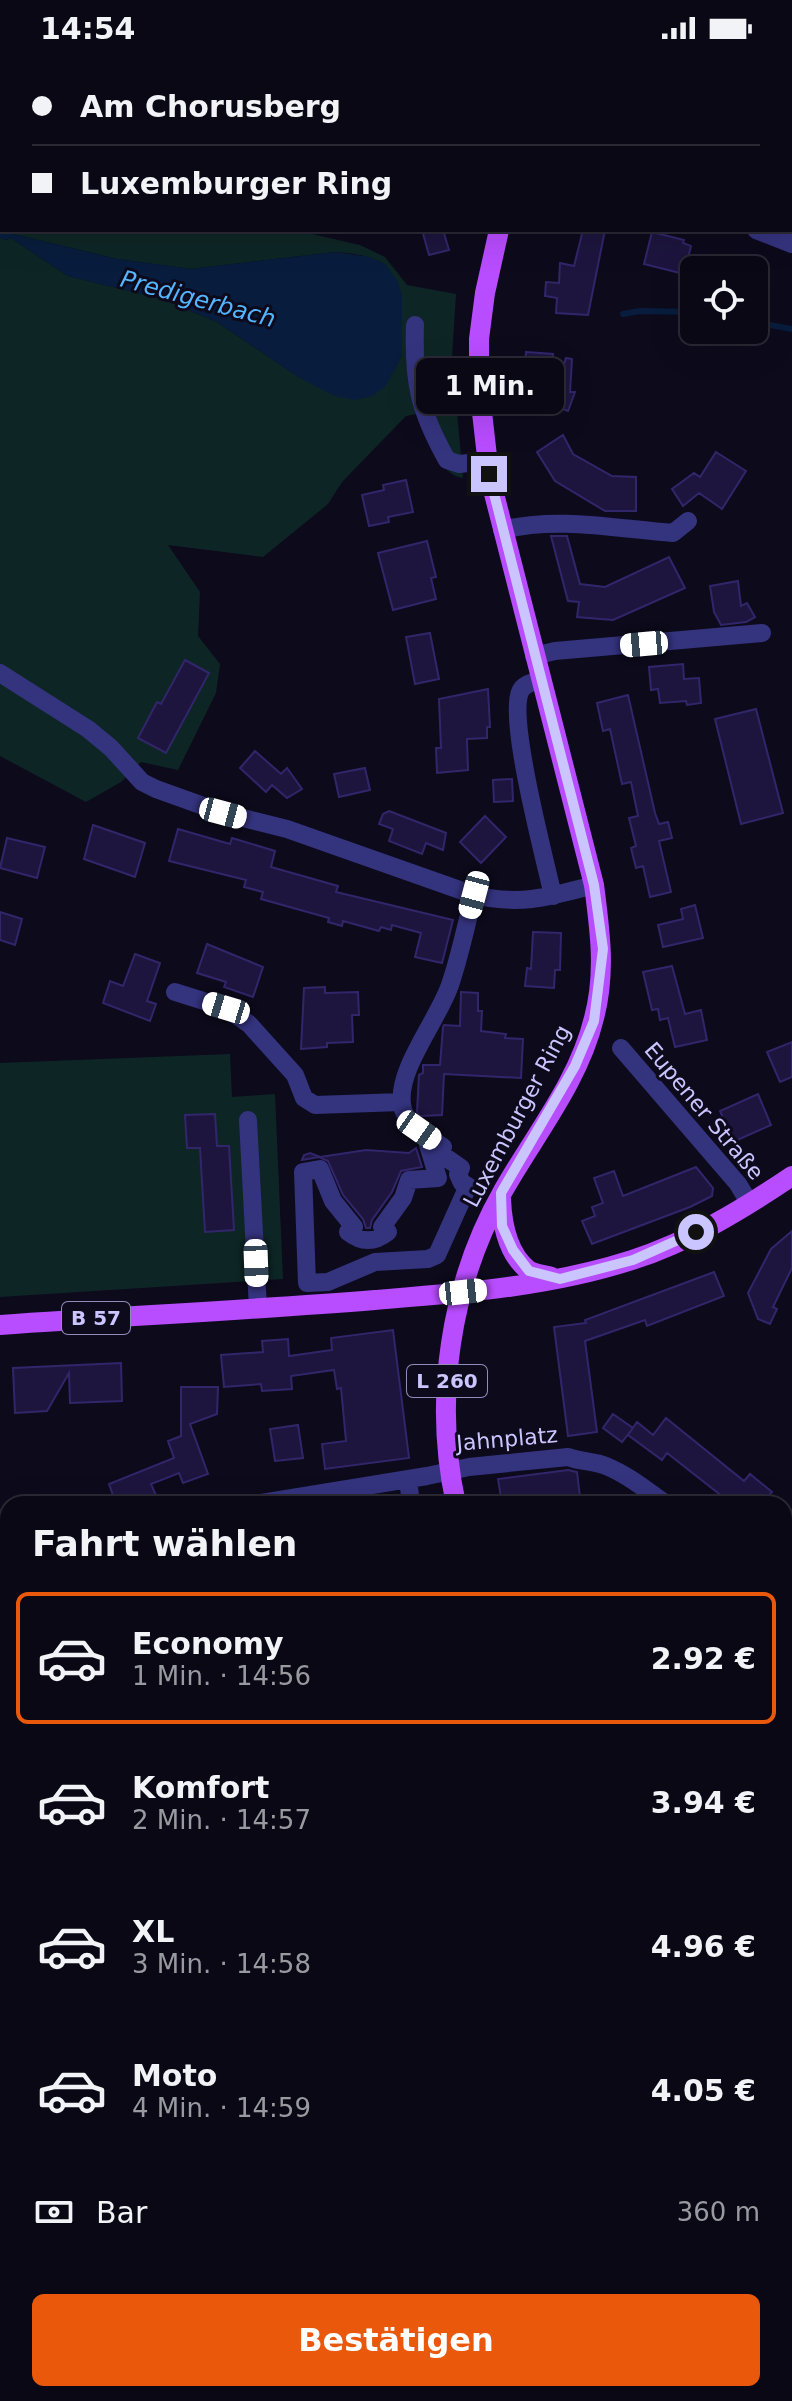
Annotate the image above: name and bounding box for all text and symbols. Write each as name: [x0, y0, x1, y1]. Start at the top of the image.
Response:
text: 14:54: [40, 11, 136, 46]
text: Am Chorusberg: [80, 89, 341, 124]
text: Luxemburger Ring: [80, 166, 392, 201]
map controls: [680, 256, 768, 344]
button: locate: [680, 256, 768, 344]
water label: Predigerbach: [117, 265, 279, 333]
callout: 1 Min.: [415, 358, 563, 414]
text: 1 Min.: [445, 371, 535, 401]
route end: [471, 456, 507, 492]
car: [619, 630, 669, 658]
car: [197, 795, 249, 831]
car: [456, 869, 492, 921]
car: [200, 990, 252, 1026]
street label: Luxemburger Ring: [458, 1021, 576, 1211]
street label: Eupener Straße: [639, 1037, 769, 1185]
car: [392, 1106, 446, 1154]
route start: [678, 1214, 714, 1250]
car: [243, 1239, 269, 1287]
car: [438, 1278, 488, 1306]
road number: B 57: [62, 1302, 130, 1334]
road number: L 260: [407, 1365, 487, 1397]
street label: Jahnplatz: [453, 1422, 559, 1456]
text: Fahrt wählen: [32, 1523, 297, 1564]
icon: car: [36, 1622, 108, 1694]
text: Economy: [132, 1626, 284, 1661]
text: 2.92 €: [651, 1641, 756, 1676]
text: 1 Min. · 14:56: [132, 1661, 311, 1691]
icon: car: [36, 1766, 108, 1838]
text: Komfort: [132, 1770, 269, 1805]
text: 3.94 €: [651, 1785, 756, 1820]
text: 2 Min. · 14:57: [132, 1805, 311, 1835]
icon: car: [36, 1910, 108, 1982]
text: XL: [132, 1914, 174, 1949]
text: 4.96 €: [651, 1929, 756, 1964]
text: 3 Min. · 14:58: [132, 1949, 311, 1979]
icon: car: [36, 2054, 108, 2126]
text: Moto: [132, 2058, 217, 2093]
text: 4.05 €: [651, 2073, 756, 2108]
text: 4 Min. · 14:59: [132, 2093, 311, 2123]
icon: cash: [32, 2190, 76, 2234]
text: Bar: [96, 2195, 147, 2230]
text: 360 m: [677, 2197, 760, 2227]
button: Bestätigen: [32, 2294, 760, 2386]

